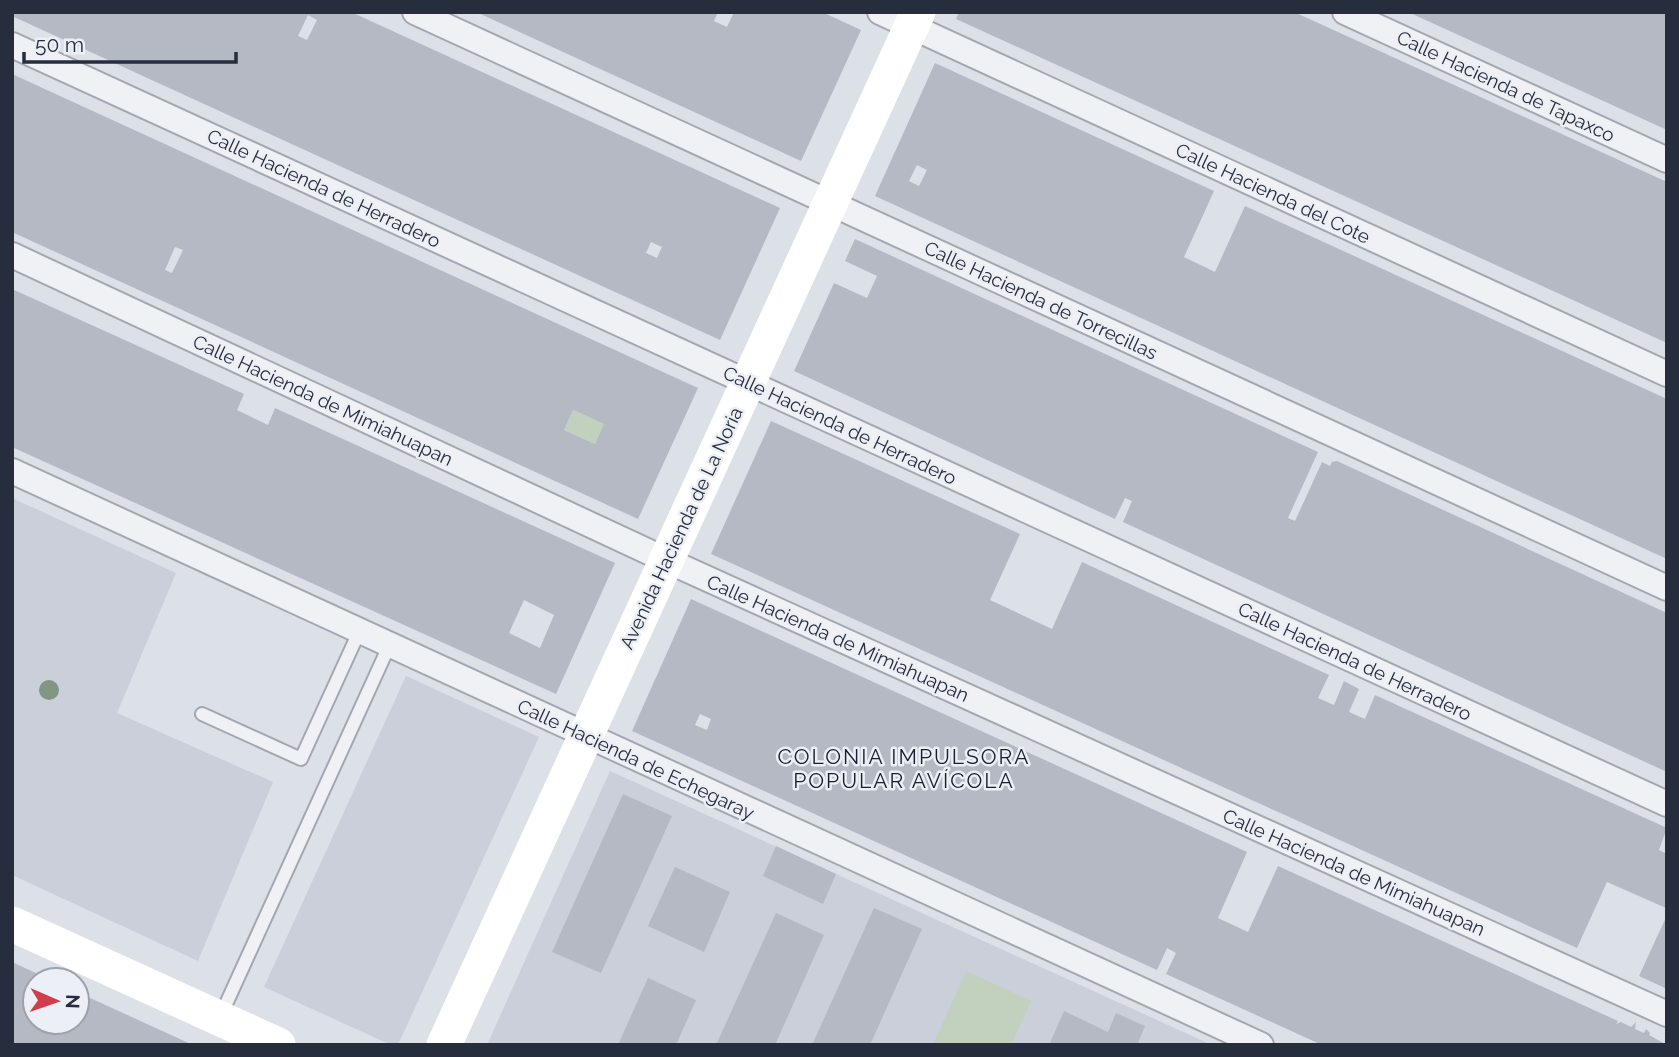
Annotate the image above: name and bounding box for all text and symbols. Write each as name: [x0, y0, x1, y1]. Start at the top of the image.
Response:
scale bar: [24, 21, 236, 65]
street label: Calle Hacienda de Tapaxco: [1394, 26, 1618, 146]
text: 50 m: [35, 32, 84, 57]
street label: Calle Hacienda de Herradero: [204, 124, 444, 252]
street label: Calle Hacienda del Cote: [1172, 138, 1374, 248]
street label: Calle Hacienda de Torrecillas: [921, 236, 1161, 364]
street label: Calle Hacienda de Mimiahuapan: [190, 330, 456, 470]
street label: Calle Hacienda de Herradero: [720, 361, 960, 489]
street label: Avenida Hacienda de La Noria: [615, 403, 747, 653]
street label: Calle Hacienda de Mimiahuapan: [704, 570, 972, 706]
street label: Calle Hacienda de Herradero: [1235, 597, 1475, 725]
street label: Calle Hacienda de Echegaray: [514, 694, 758, 824]
district label: COLONIA IMPULSORA POPULAR AVÍCOLA: [778, 744, 1030, 793]
street label: Calle Hacienda de Mimiahuapan: [1220, 804, 1488, 940]
north arrow: [21, 966, 91, 1036]
text: N: [62, 994, 84, 1009]

